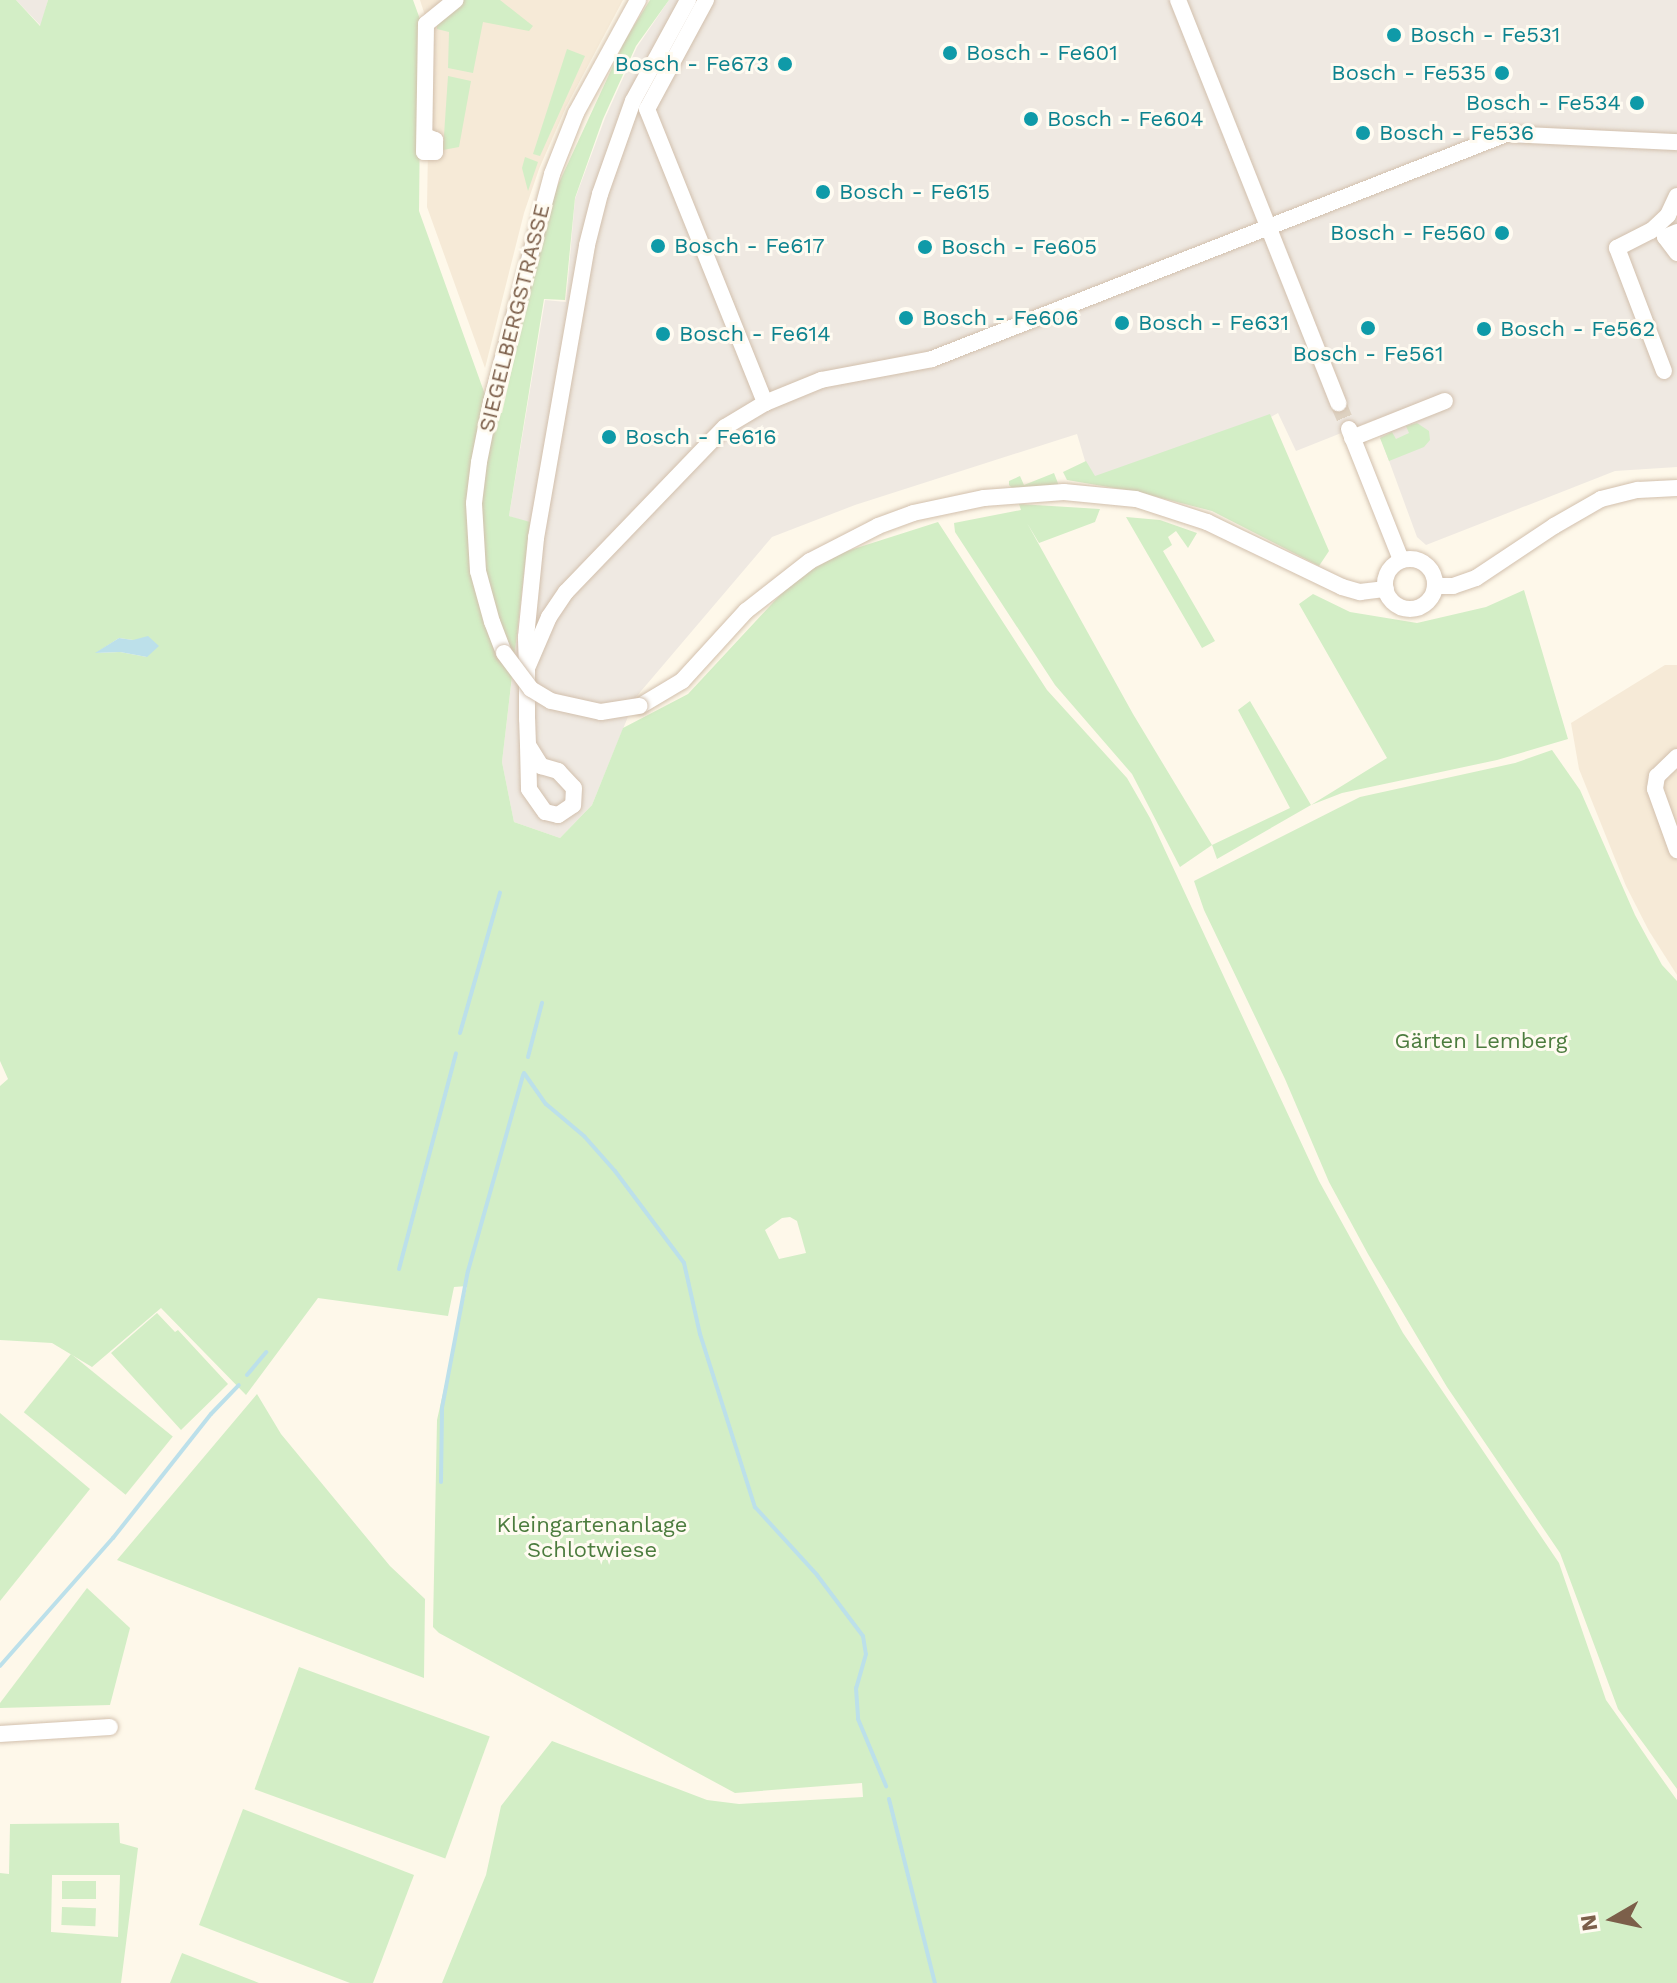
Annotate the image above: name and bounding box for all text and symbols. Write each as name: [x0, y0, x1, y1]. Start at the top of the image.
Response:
place label: Bosch - Fe531: [1410, 22, 1560, 48]
marker: Bosch - Fe531: [1385, 26, 1403, 44]
place label: Bosch - Fe601: [966, 40, 1118, 66]
marker: Bosch - Fe601: [941, 44, 959, 62]
place label: Bosch - Fe673: [614, 51, 769, 77]
marker: Bosch - Fe673: [776, 55, 794, 73]
place label: Bosch - Fe535: [1331, 60, 1486, 86]
marker: Bosch - Fe535: [1493, 64, 1511, 82]
place label: Bosch - Fe534: [1466, 90, 1621, 116]
marker: Bosch - Fe534: [1628, 94, 1646, 112]
place label: Bosch - Fe604: [1047, 106, 1204, 132]
marker: Bosch - Fe604: [1022, 110, 1040, 128]
place label: Bosch - Fe536: [1379, 120, 1534, 146]
marker: Bosch - Fe536: [1354, 124, 1372, 142]
place label: Bosch - Fe615: [839, 179, 990, 205]
marker: Bosch - Fe615: [814, 183, 832, 201]
street label: SIEGELBERGSTRASSE: [473, 201, 555, 435]
place label: Bosch - Fe560: [1330, 220, 1486, 246]
marker: Bosch - Fe560: [1493, 224, 1511, 242]
place label: Bosch - Fe617: [674, 233, 825, 259]
place label: Bosch - Fe605: [941, 234, 1097, 260]
marker: Bosch - Fe617: [649, 237, 667, 255]
marker: Bosch - Fe605: [916, 238, 934, 256]
place label: Bosch - Fe606: [922, 305, 1079, 331]
marker: Bosch - Fe606: [897, 309, 915, 327]
place label: Bosch - Fe631: [1138, 310, 1289, 336]
marker: Bosch - Fe631: [1113, 314, 1131, 332]
place label: Bosch - Fe562: [1500, 316, 1655, 342]
marker: Bosch - Fe561: [1359, 319, 1377, 337]
marker: Bosch - Fe562: [1475, 320, 1493, 338]
place label: Bosch - Fe614: [679, 321, 831, 347]
marker: Bosch - Fe614: [654, 325, 672, 343]
place label: Bosch - Fe561: [1293, 341, 1443, 367]
place label: Bosch - Fe616: [625, 424, 777, 450]
marker: Bosch - Fe616: [600, 428, 618, 446]
park label: Gärten Lemberg: [1395, 1028, 1567, 1054]
park label: Kleingartenanlage Schlotwiese: [497, 1511, 687, 1562]
north arrow: [1573, 1879, 1653, 1959]
text: N: [1575, 1913, 1602, 1933]

